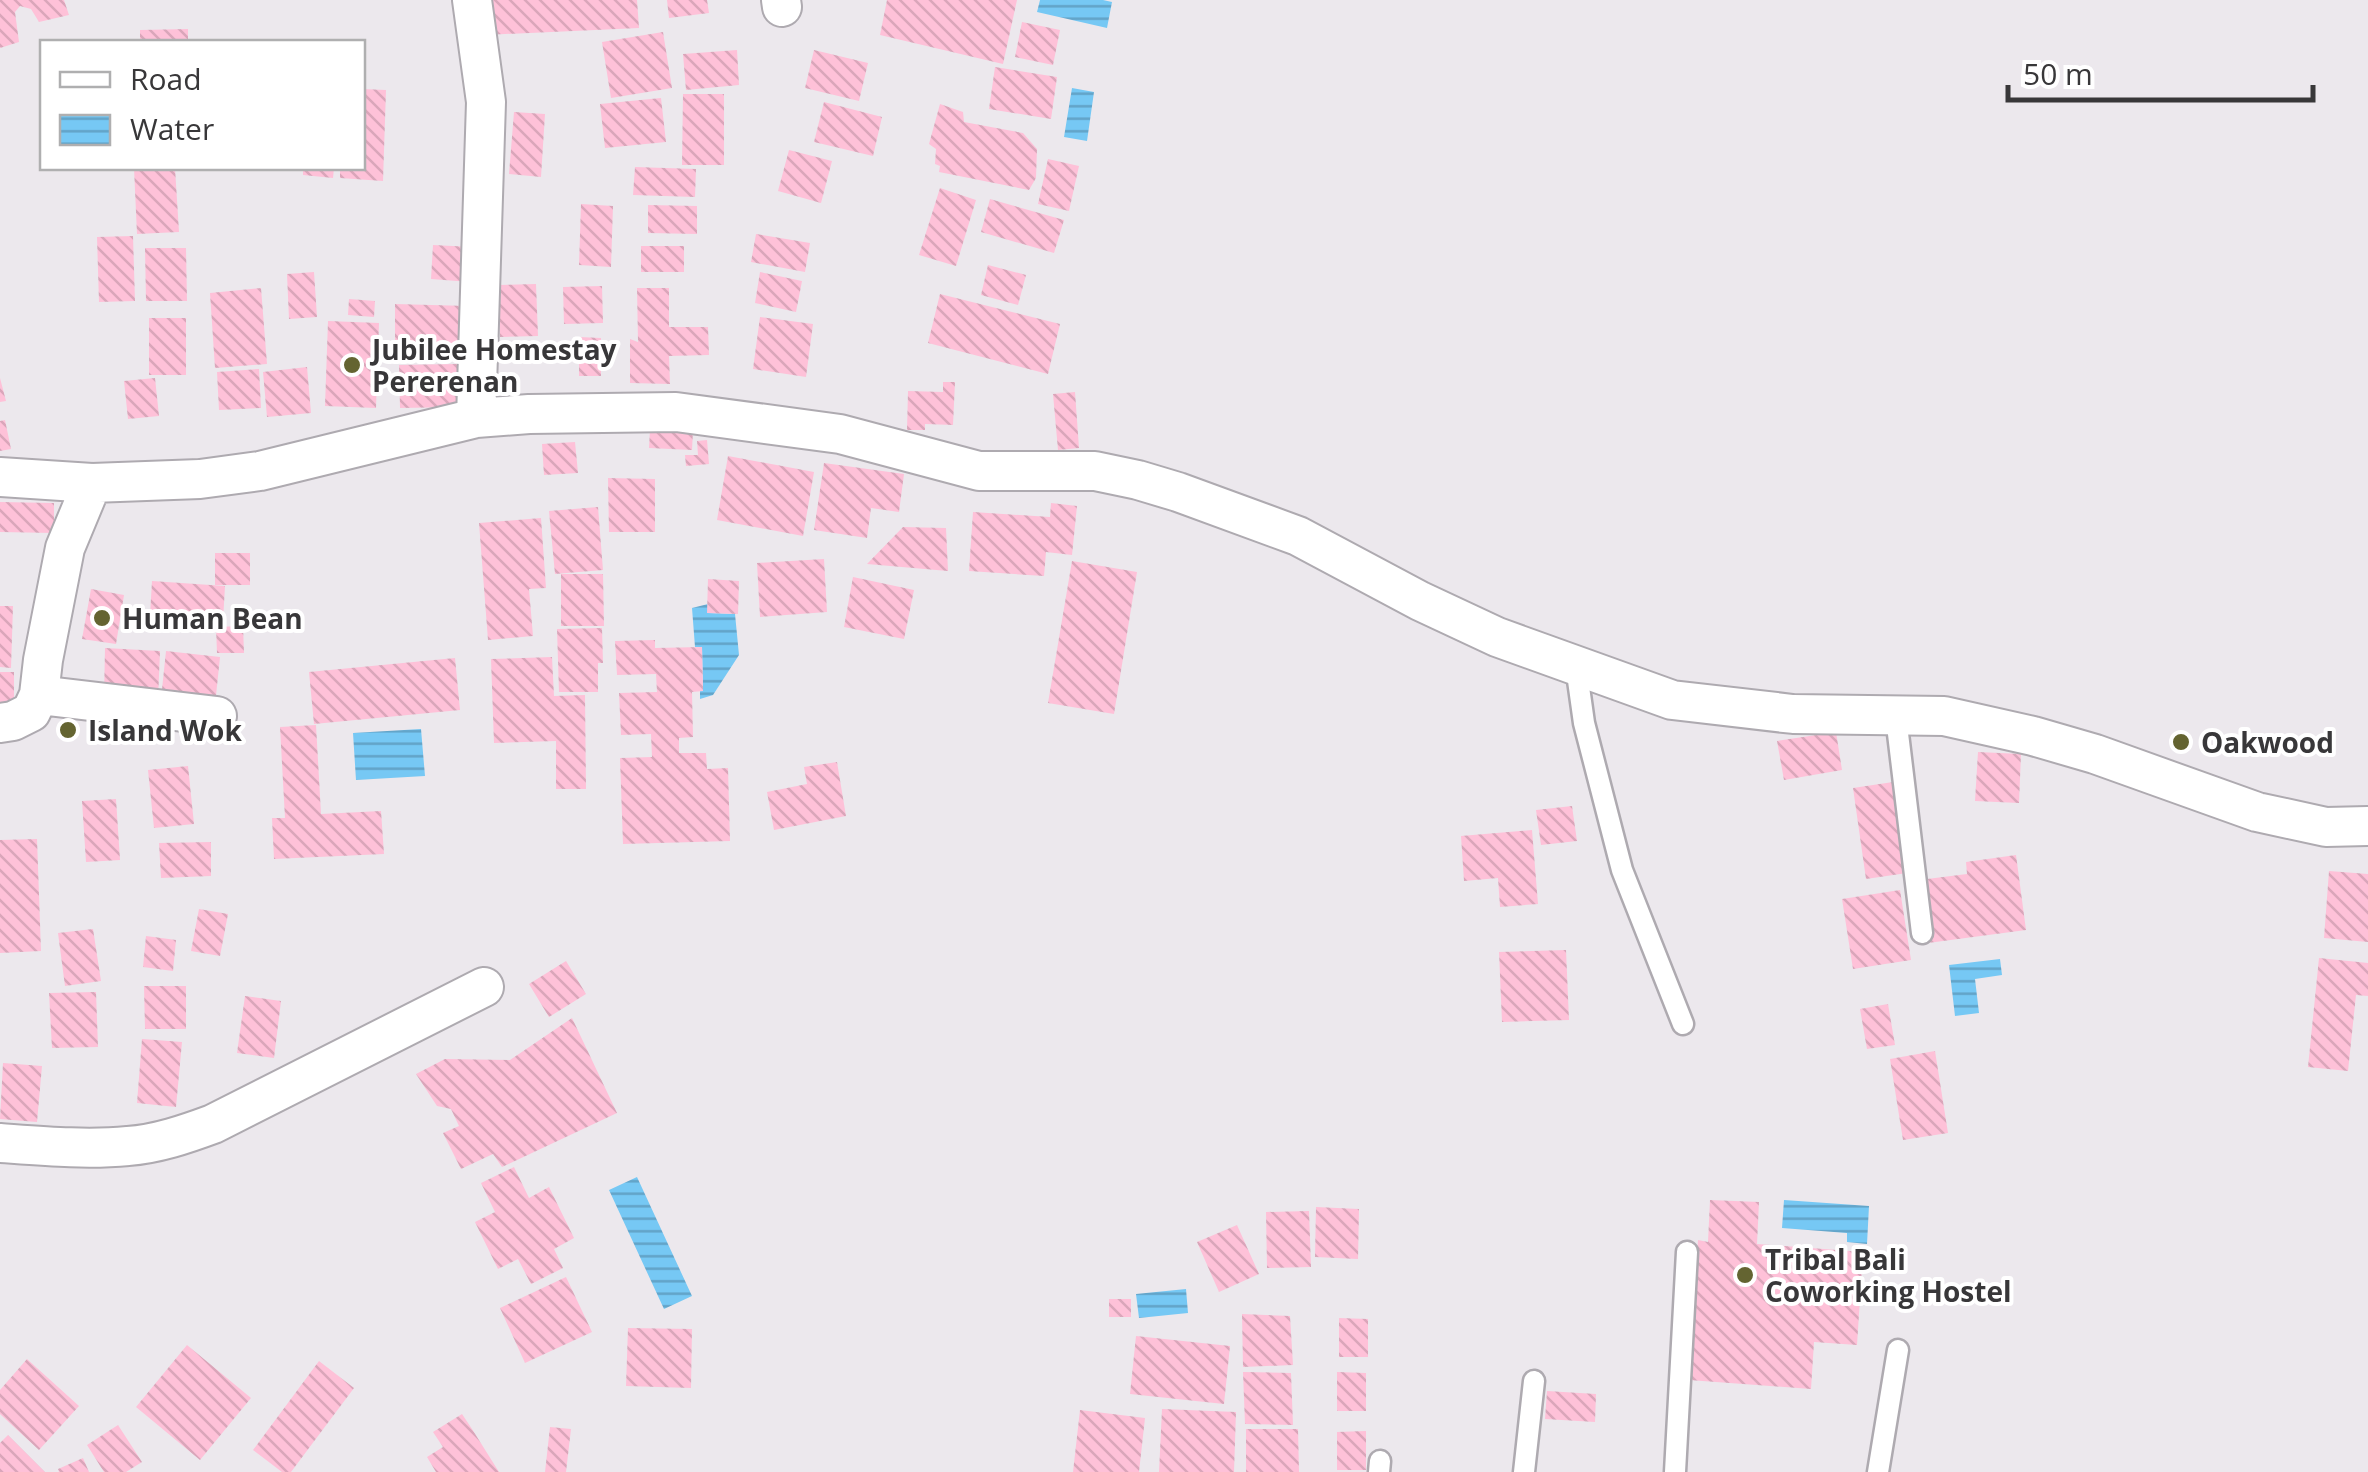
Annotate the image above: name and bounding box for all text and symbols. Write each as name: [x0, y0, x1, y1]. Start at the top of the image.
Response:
legend: [40, 40, 365, 170]
scale bar: [2008, 40, 2313, 102]
text: 50 m: [2023, 53, 2093, 94]
text: Road: [130, 58, 202, 99]
text: Water: [130, 108, 214, 149]
place label: Jubilee Homestay Pererenan: [369, 330, 617, 400]
marker: Jubilee Homestay Pererenan: [341, 354, 363, 376]
place label: Human Bean: [122, 599, 303, 637]
marker: Human Bean: [91, 607, 113, 629]
place label: Island Wok: [88, 711, 242, 749]
marker: Island Wok: [57, 719, 79, 741]
place label: Oakwood: [2201, 723, 2334, 761]
marker: Oakwood: [2170, 731, 2192, 753]
place label: Tribal Bali Coworking Hostel: [1765, 1240, 2012, 1310]
marker: Tribal Bali Coworking Hostel: [1734, 1264, 1756, 1286]

